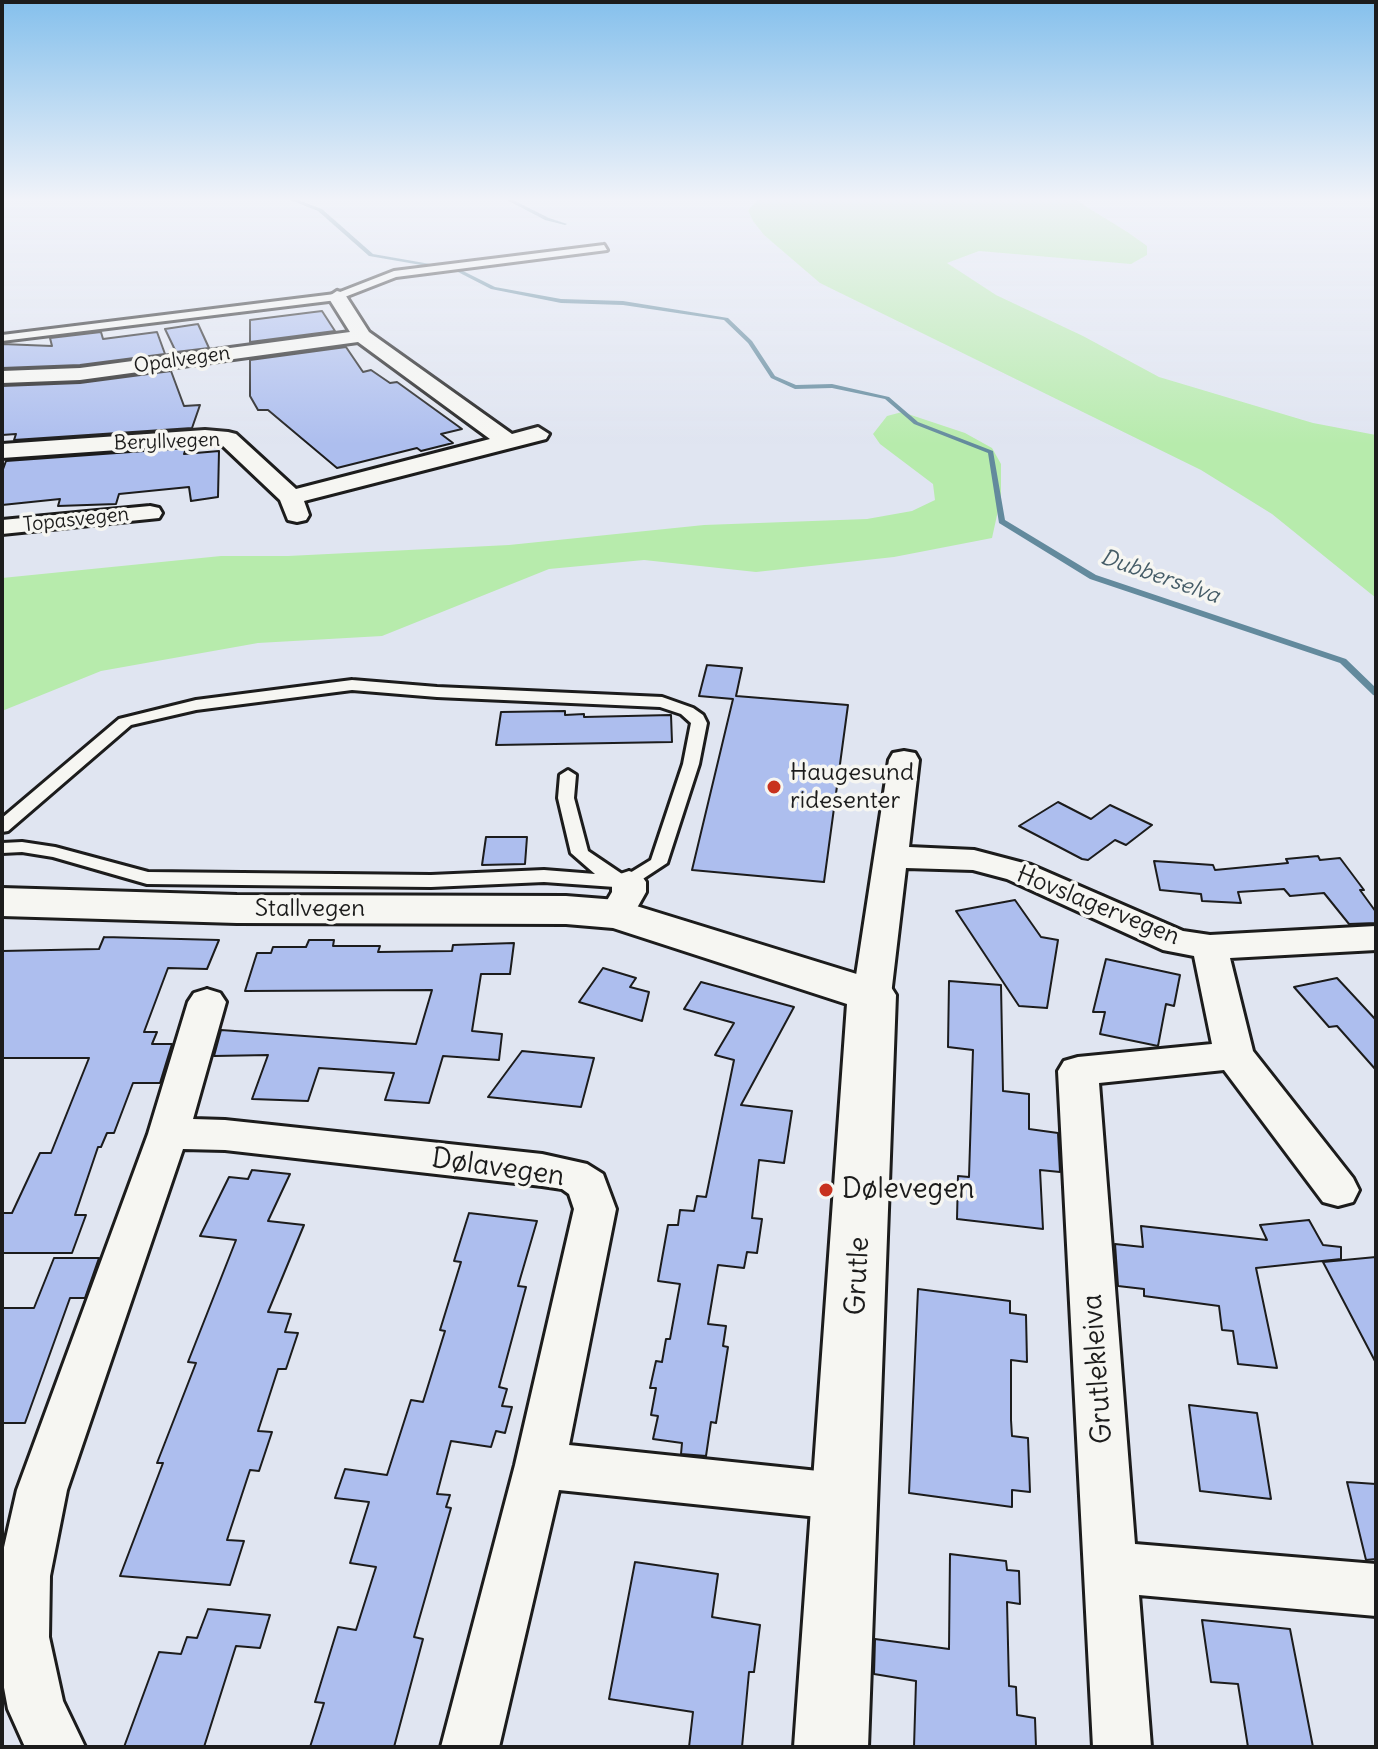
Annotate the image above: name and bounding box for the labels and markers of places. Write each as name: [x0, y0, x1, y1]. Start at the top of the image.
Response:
place label: Haugesund ridesenter: [790, 759, 914, 815]
marker: Haugesund ridesenter: [765, 778, 783, 796]
place label: Dølevegen: [842, 1173, 975, 1207]
marker: Dølevegen: [817, 1181, 835, 1199]

